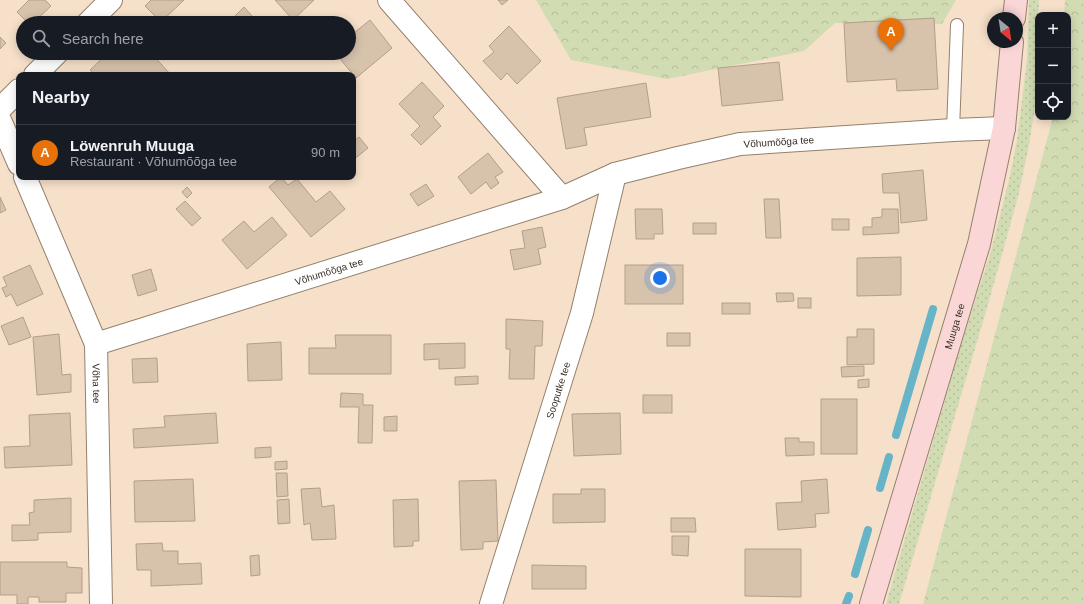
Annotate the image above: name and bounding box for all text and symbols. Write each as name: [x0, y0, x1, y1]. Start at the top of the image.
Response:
north arrow: [987, 12, 1023, 48]
map controls: [1035, 12, 1071, 120]
button: +: [1035, 12, 1071, 48]
search box: [16, 16, 356, 60]
pin: A: [878, 18, 904, 51]
icon: search: [30, 27, 52, 49]
text: Search here: [62, 30, 144, 47]
button: −: [1035, 48, 1071, 84]
button: locate: [1035, 84, 1071, 120]
text: Nearby: [32, 88, 90, 107]
street label: Võhumõõga tee: [743, 134, 815, 149]
text: Löwenruh Muuga: [70, 137, 194, 154]
text: A: [40, 145, 50, 160]
text: 90 m: [311, 145, 340, 160]
text: Restaurant · Võhumõõga tee: [70, 154, 237, 169]
street label: Võhumõõga tee: [293, 255, 365, 287]
your location: [650, 268, 670, 288]
street label: Muuga tee: [942, 302, 967, 350]
street label: Sooputke tee: [544, 360, 572, 420]
street label: Võha tee: [91, 363, 103, 404]

